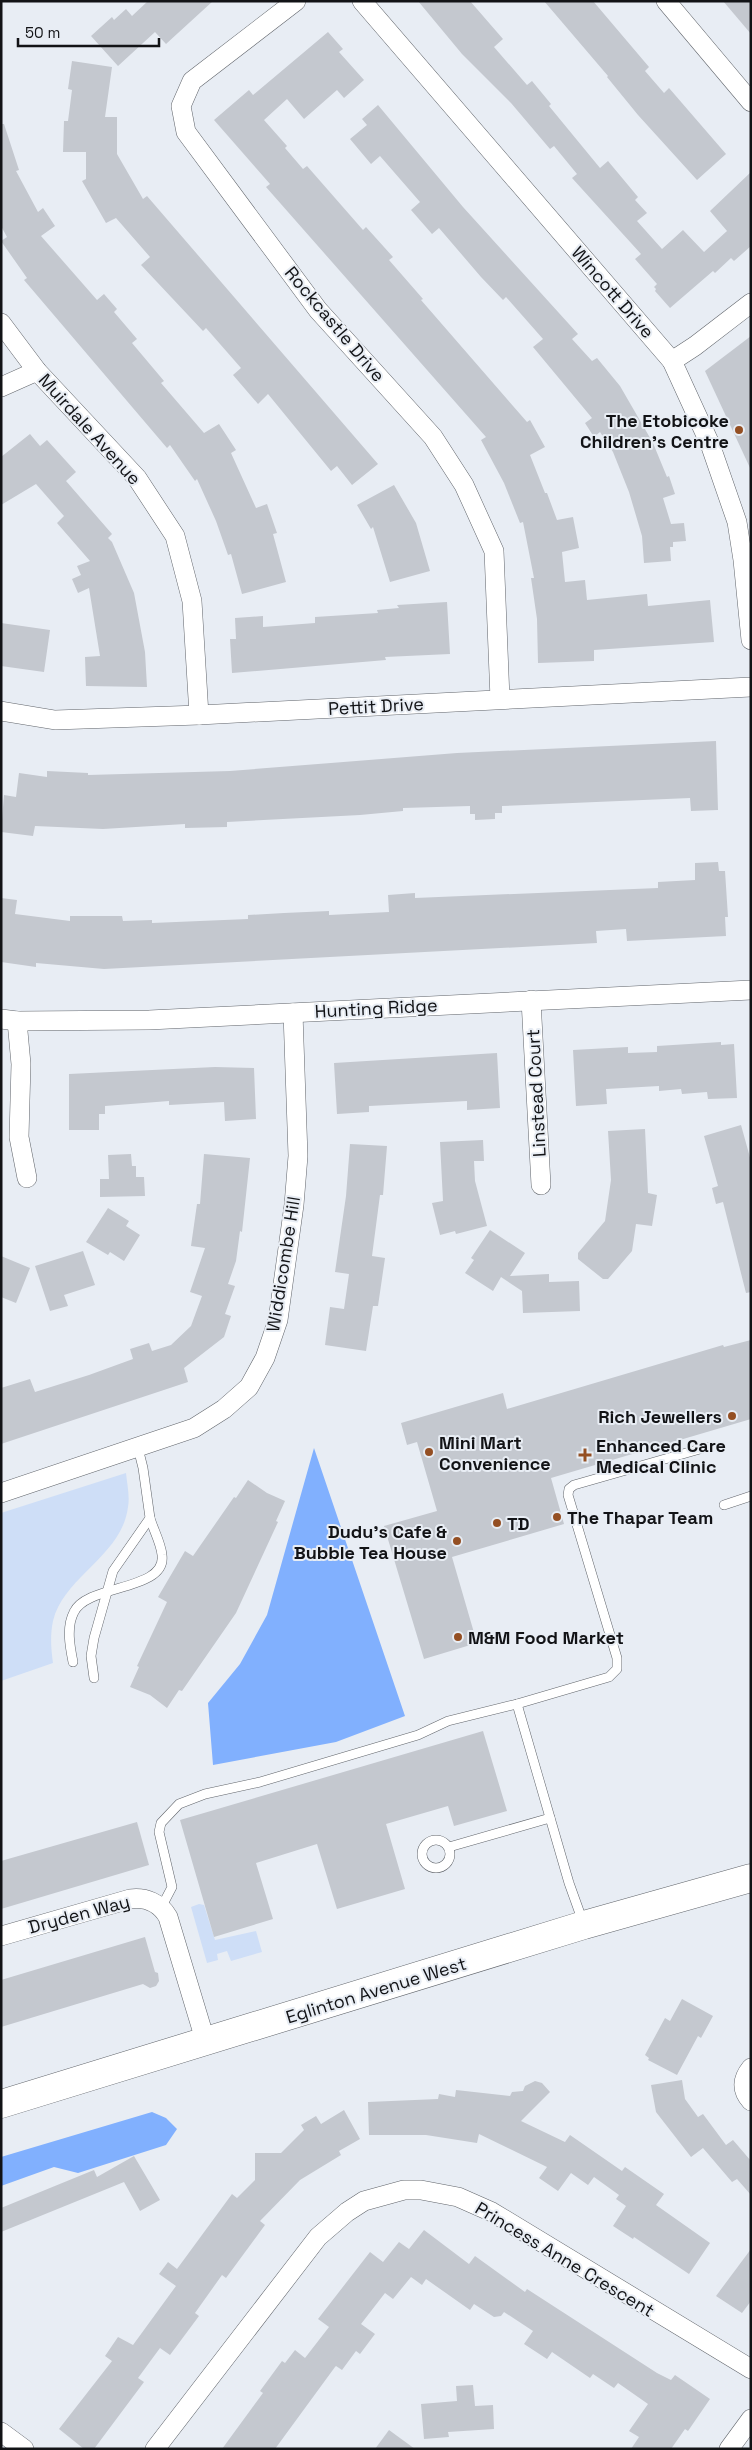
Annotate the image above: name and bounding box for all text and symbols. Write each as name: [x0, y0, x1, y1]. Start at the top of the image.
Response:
scale bar: [18, 15, 159, 47]
text: 50 m: [25, 23, 60, 42]
street label: Wincott Drive: [567, 241, 659, 343]
street label: Rockcastle Drive: [280, 262, 390, 386]
street label: Muirdale Avenue: [34, 368, 146, 490]
place label: The Etobicoke Children's Centre: [580, 409, 729, 453]
marker: The Etobicoke Children's Centre: [733, 424, 745, 436]
street label: Pettit Drive: [328, 692, 424, 720]
street label: Hunting Ridge: [314, 993, 438, 1023]
street label: Linstead Court: [521, 1028, 551, 1158]
street label: Widdicombe Hill: [261, 1195, 305, 1333]
place label: Rich Jewellers: [598, 1405, 722, 1428]
marker: Rich Jewellers: [726, 1410, 738, 1422]
place label: Mini Mart Convenience: [439, 1431, 551, 1475]
place label: Enhanced Care Medical Clinic: [596, 1434, 726, 1478]
marker: Mini Mart Convenience: [423, 1446, 435, 1458]
marker: Enhanced Care Medical Clinic: [578, 1448, 592, 1462]
place label: The Thapar Team: [567, 1506, 713, 1529]
marker: The Thapar Team: [551, 1511, 563, 1523]
place label: TD: [507, 1512, 530, 1535]
marker: TD: [491, 1517, 503, 1529]
place label: Dudu’s Cafe & Bubble Tea House: [294, 1520, 447, 1564]
marker: Dudu’s Cafe & Bubble Tea House: [451, 1535, 463, 1547]
place label: M&M Food Market: [468, 1626, 624, 1649]
marker: M&M Food Market: [452, 1631, 464, 1643]
street label: Dryden Way: [26, 1889, 132, 1939]
street label: Eglinton Avenue West: [283, 1952, 469, 2028]
street label: Princess Anne Crescent: [471, 2196, 659, 2322]

